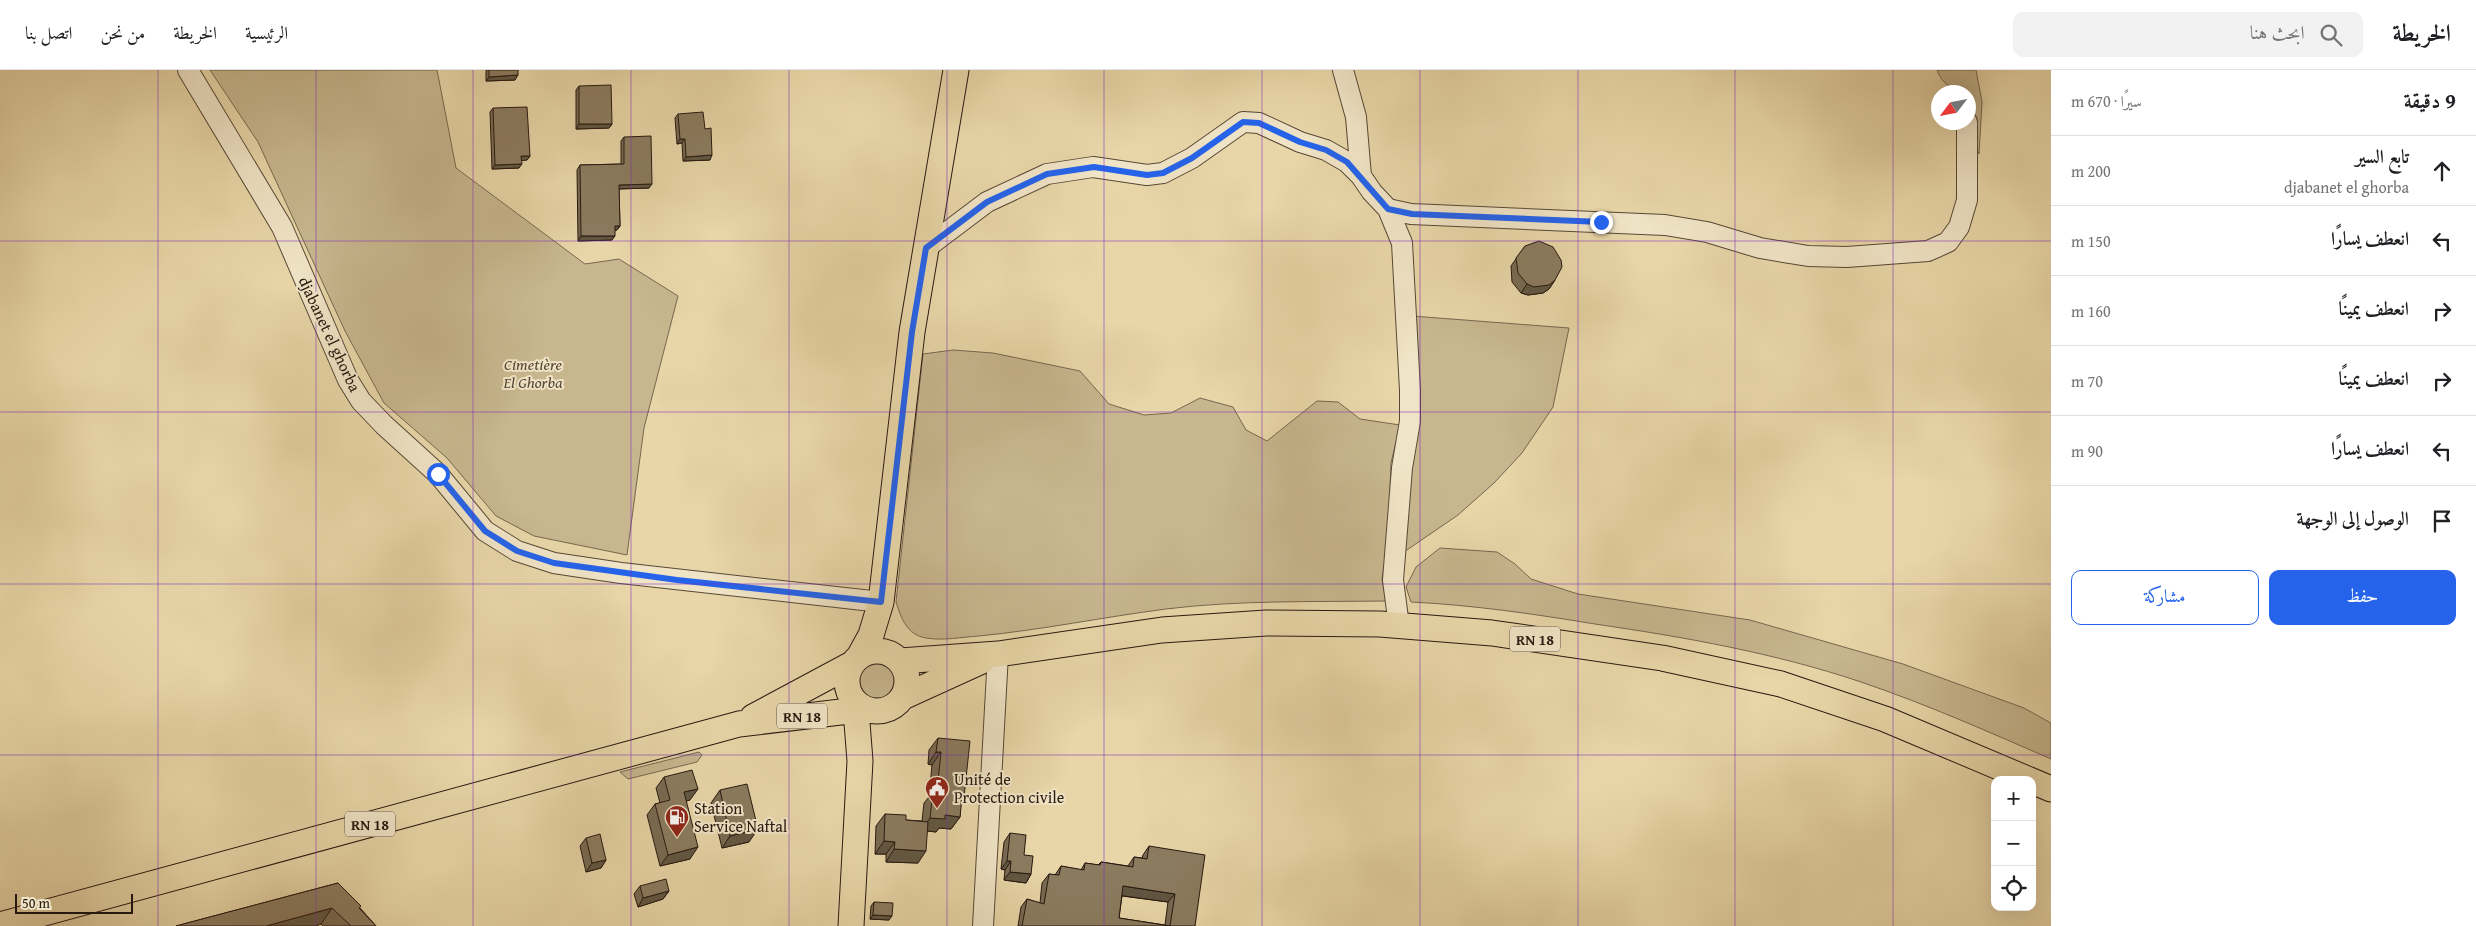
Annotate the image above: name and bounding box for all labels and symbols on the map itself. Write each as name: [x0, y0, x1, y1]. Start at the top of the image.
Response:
north arrow: [1931, 85, 1976, 130]
route end: [1590, 211, 1613, 234]
street label: djabanet el ghorba: [293, 272, 367, 396]
park label: Cimetière El Ghorba: [502, 352, 563, 394]
route start: [427, 463, 450, 486]
road number: RN 18: [1510, 626, 1560, 652]
road number: RN 18: [777, 704, 827, 728]
place label: Unité de Protection civile: [954, 767, 1064, 809]
public building icon: Unité de Protection civile: [924, 775, 950, 809]
place label: Station Service Naftal: [694, 796, 788, 838]
fuel station icon: Station Service Naftal: [664, 804, 690, 838]
road number: RN 18: [345, 812, 395, 836]
scale bar: [15, 891, 132, 914]

